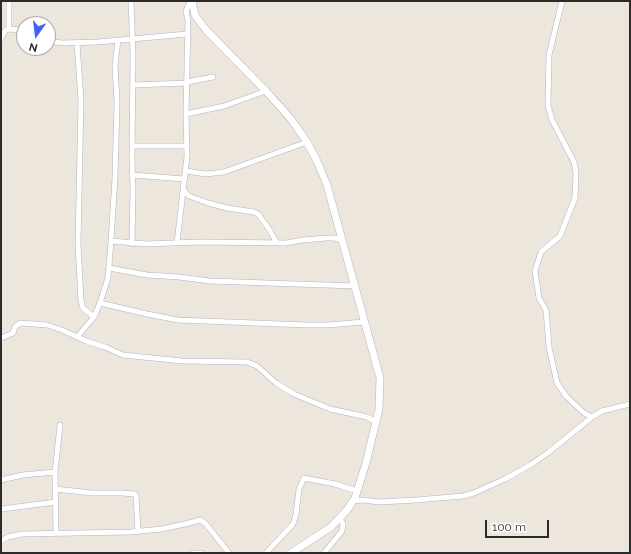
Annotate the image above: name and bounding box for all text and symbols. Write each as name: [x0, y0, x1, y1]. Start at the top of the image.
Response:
north arrow: [16, 16, 56, 56]
text: N: [28, 40, 39, 54]
scale bar: [487, 512, 551, 538]
text: 100 m: [492, 520, 526, 534]

